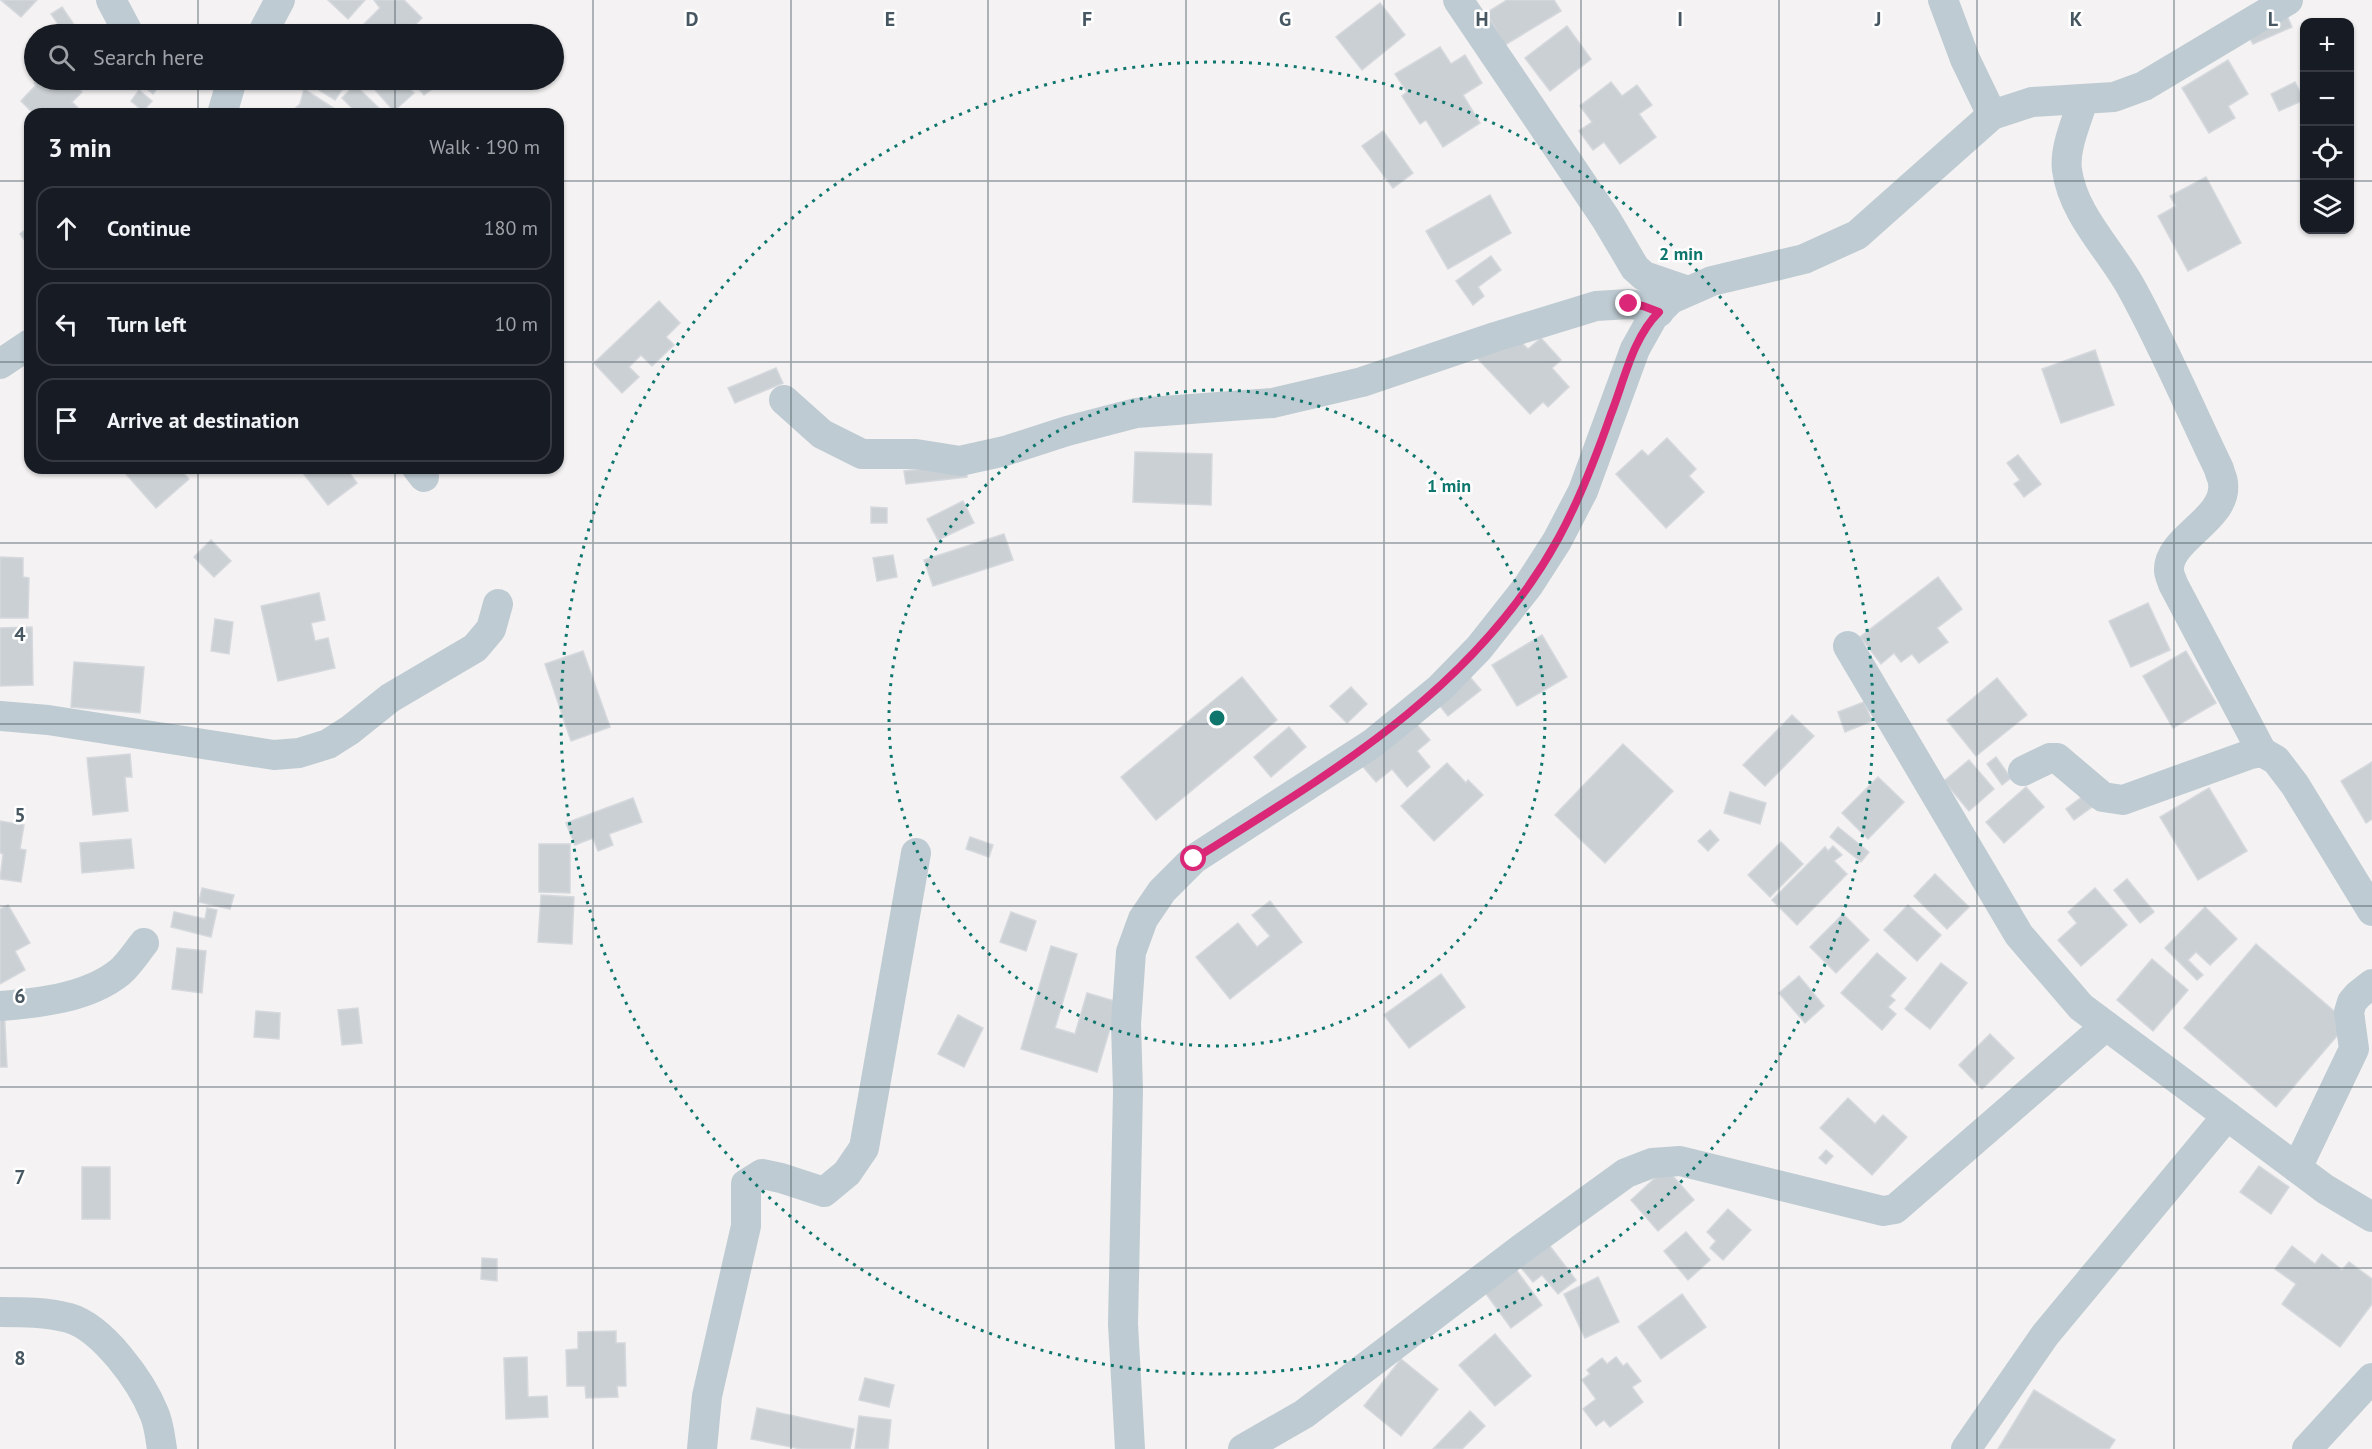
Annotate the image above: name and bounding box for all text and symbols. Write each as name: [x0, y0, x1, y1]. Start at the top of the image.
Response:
text: D: [686, 6, 699, 32]
text: E: [885, 6, 895, 32]
text: F: [1082, 6, 1092, 32]
text: G: [1279, 6, 1291, 32]
text: H: [1475, 6, 1489, 32]
text: I: [1677, 6, 1683, 32]
text: J: [1874, 6, 1881, 32]
text: K: [2070, 6, 2083, 32]
text: L: [2268, 6, 2279, 32]
map controls: [2300, 18, 2354, 234]
button: +: [2300, 18, 2354, 72]
search box: [24, 24, 564, 90]
icon: search: [45, 41, 78, 74]
text: Search here: [93, 43, 204, 71]
button: −: [2300, 72, 2354, 126]
button: locate: [2300, 126, 2354, 180]
text: 3 min: [48, 131, 111, 164]
text: Walk · 190 m: [429, 134, 540, 160]
button: layers: [2300, 180, 2354, 234]
icon: ahead: [50, 212, 83, 245]
text: Continue: [107, 214, 191, 242]
text: 180 m: [484, 215, 538, 241]
text: 2 min: [1659, 242, 1703, 265]
route end: [1615, 290, 1641, 316]
icon: left: [50, 308, 83, 341]
text: Turn left: [107, 310, 187, 338]
text: 10 m: [495, 311, 538, 337]
icon: arrive: [50, 404, 83, 437]
text: Arrive at destination: [107, 406, 299, 434]
text: 1 min: [1427, 474, 1471, 497]
text: 4: [14, 621, 26, 647]
centre of rings: [1207, 708, 1227, 728]
text: 5: [14, 802, 26, 828]
route start: [1180, 845, 1206, 871]
text: 6: [14, 983, 26, 1009]
text: 7: [14, 1164, 26, 1190]
text: 8: [14, 1345, 26, 1371]

